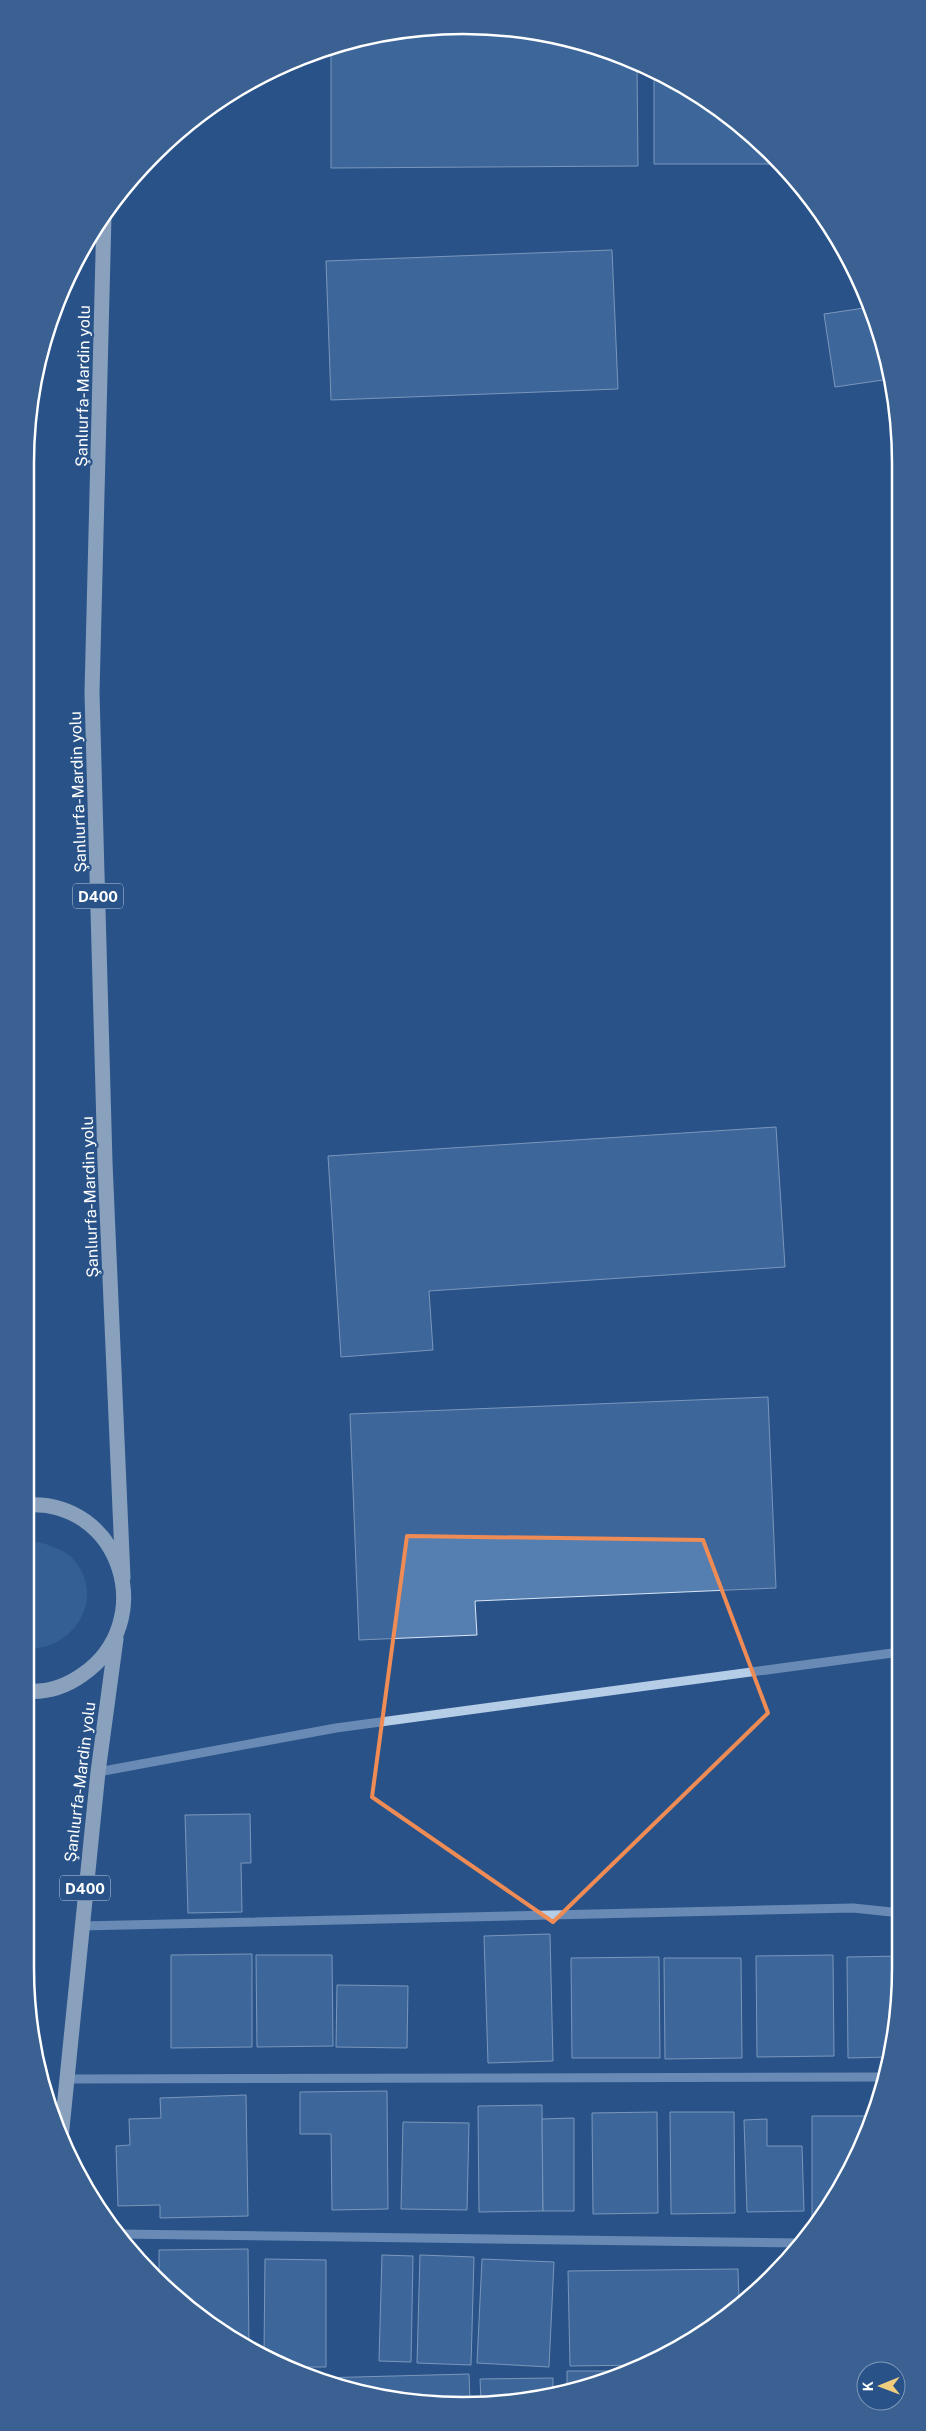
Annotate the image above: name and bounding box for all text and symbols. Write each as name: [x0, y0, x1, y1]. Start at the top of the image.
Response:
street label: Şanlıurfa-Mardin yolu: [72, 305, 94, 467]
street label: Şanlıurfa-Mardin yolu: [66, 711, 90, 873]
road number: D400: [73, 884, 123, 908]
street label: Şanlıurfa-Mardin yolu: [78, 1116, 102, 1278]
street label: Şanlıurfa-Mardin yolu: [61, 1701, 99, 1863]
road number: D400: [60, 1876, 110, 1900]
north arrow: [856, 2361, 906, 2411]
text: K: [860, 2381, 876, 2391]

